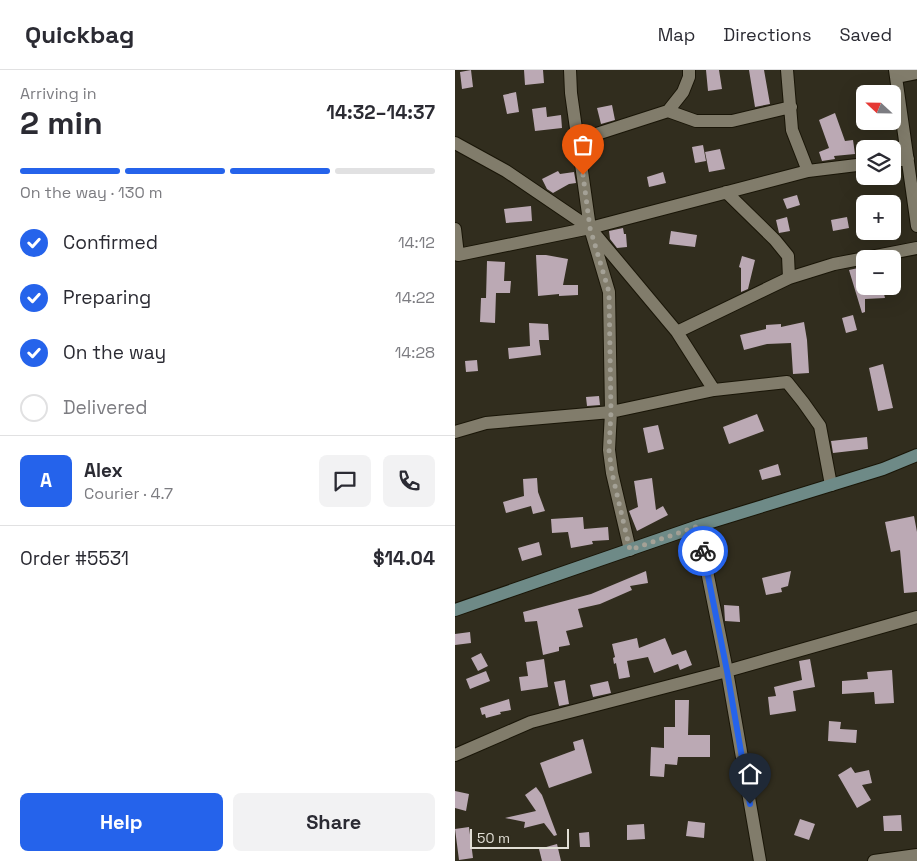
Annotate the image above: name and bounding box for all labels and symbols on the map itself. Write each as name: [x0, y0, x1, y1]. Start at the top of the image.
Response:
north arrow: [856, 85, 901, 130]
pin: [562, 124, 604, 175]
courier: [678, 526, 728, 576]
pin: [729, 753, 771, 804]
scale bar: [470, 826, 569, 849]

